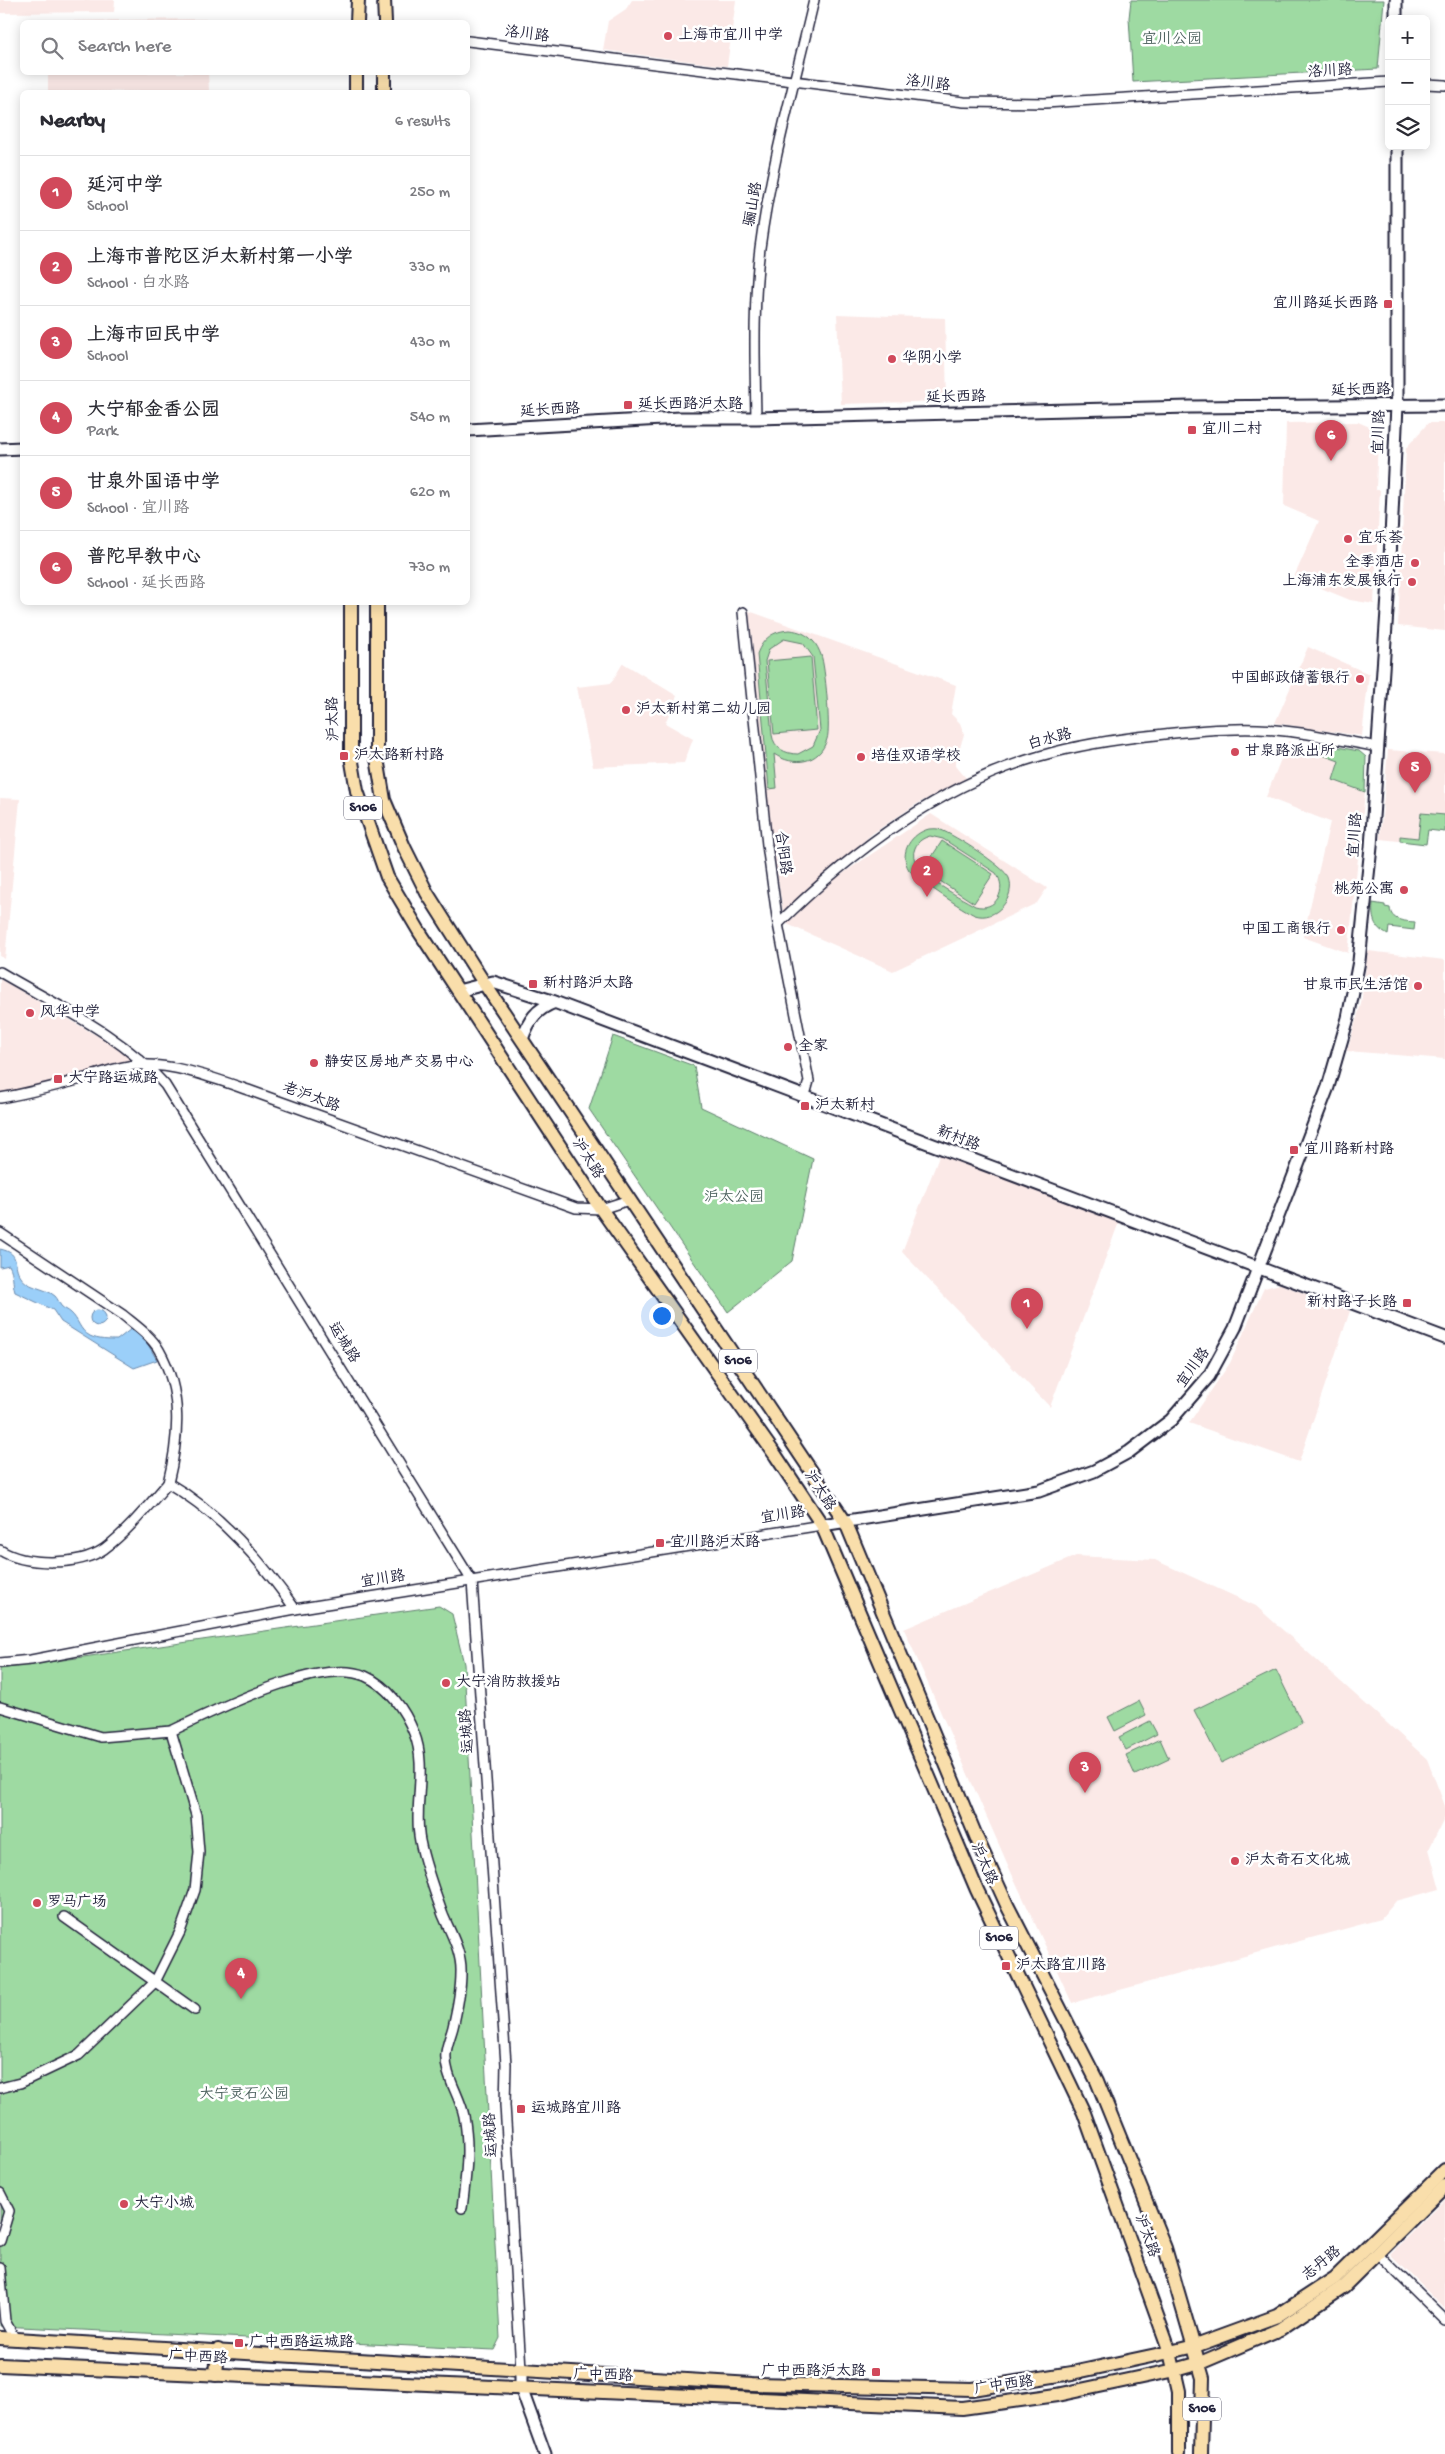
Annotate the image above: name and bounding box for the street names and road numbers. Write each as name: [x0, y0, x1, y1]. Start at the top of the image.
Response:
street label: 洛川路: [504, 23, 550, 47]
street label: 洛川路: [1307, 62, 1353, 82]
street label: 洛川路: [905, 72, 951, 96]
street label: 骊山路: [741, 180, 767, 228]
street label: 延长西路: [1331, 381, 1391, 401]
street label: 延长西路: [926, 388, 986, 408]
street label: 延长西路: [520, 400, 580, 422]
street label: 宜川路: [1370, 409, 1390, 455]
street label: 沪太路: [325, 696, 343, 742]
street label: 白水路: [1026, 725, 1074, 755]
road number: S106: [344, 796, 382, 820]
street label: 宜川路: [1345, 812, 1367, 858]
street label: 合阳路: [770, 829, 794, 877]
street label: 老沪太路: [280, 1079, 342, 1117]
street label: 新村路: [934, 1122, 983, 1155]
street label: 沪太路: [567, 1135, 607, 1183]
street label: 运城路: [323, 1319, 363, 1367]
street label: 宜川路: [1173, 1345, 1215, 1391]
road number: S106: [719, 1350, 757, 1372]
street label: 沪太路: [799, 1467, 839, 1515]
street label: 宜川路: [759, 1504, 807, 1528]
street label: 宜川路: [359, 1568, 407, 1592]
street label: 运城路: [457, 1708, 479, 1754]
street label: 沪太路: [966, 1840, 1000, 1888]
road number: S106: [980, 1926, 1018, 1950]
street label: 运城路: [482, 2112, 502, 2158]
street label: 沪太路: [1130, 2212, 1162, 2260]
street label: 志丹路: [1299, 2243, 1345, 2285]
street label: 广中西路: [168, 2347, 228, 2369]
street label: 广中西路: [573, 2366, 633, 2386]
street label: 广中西路: [973, 2373, 1035, 2399]
road number: S106: [1183, 2398, 1221, 2420]

